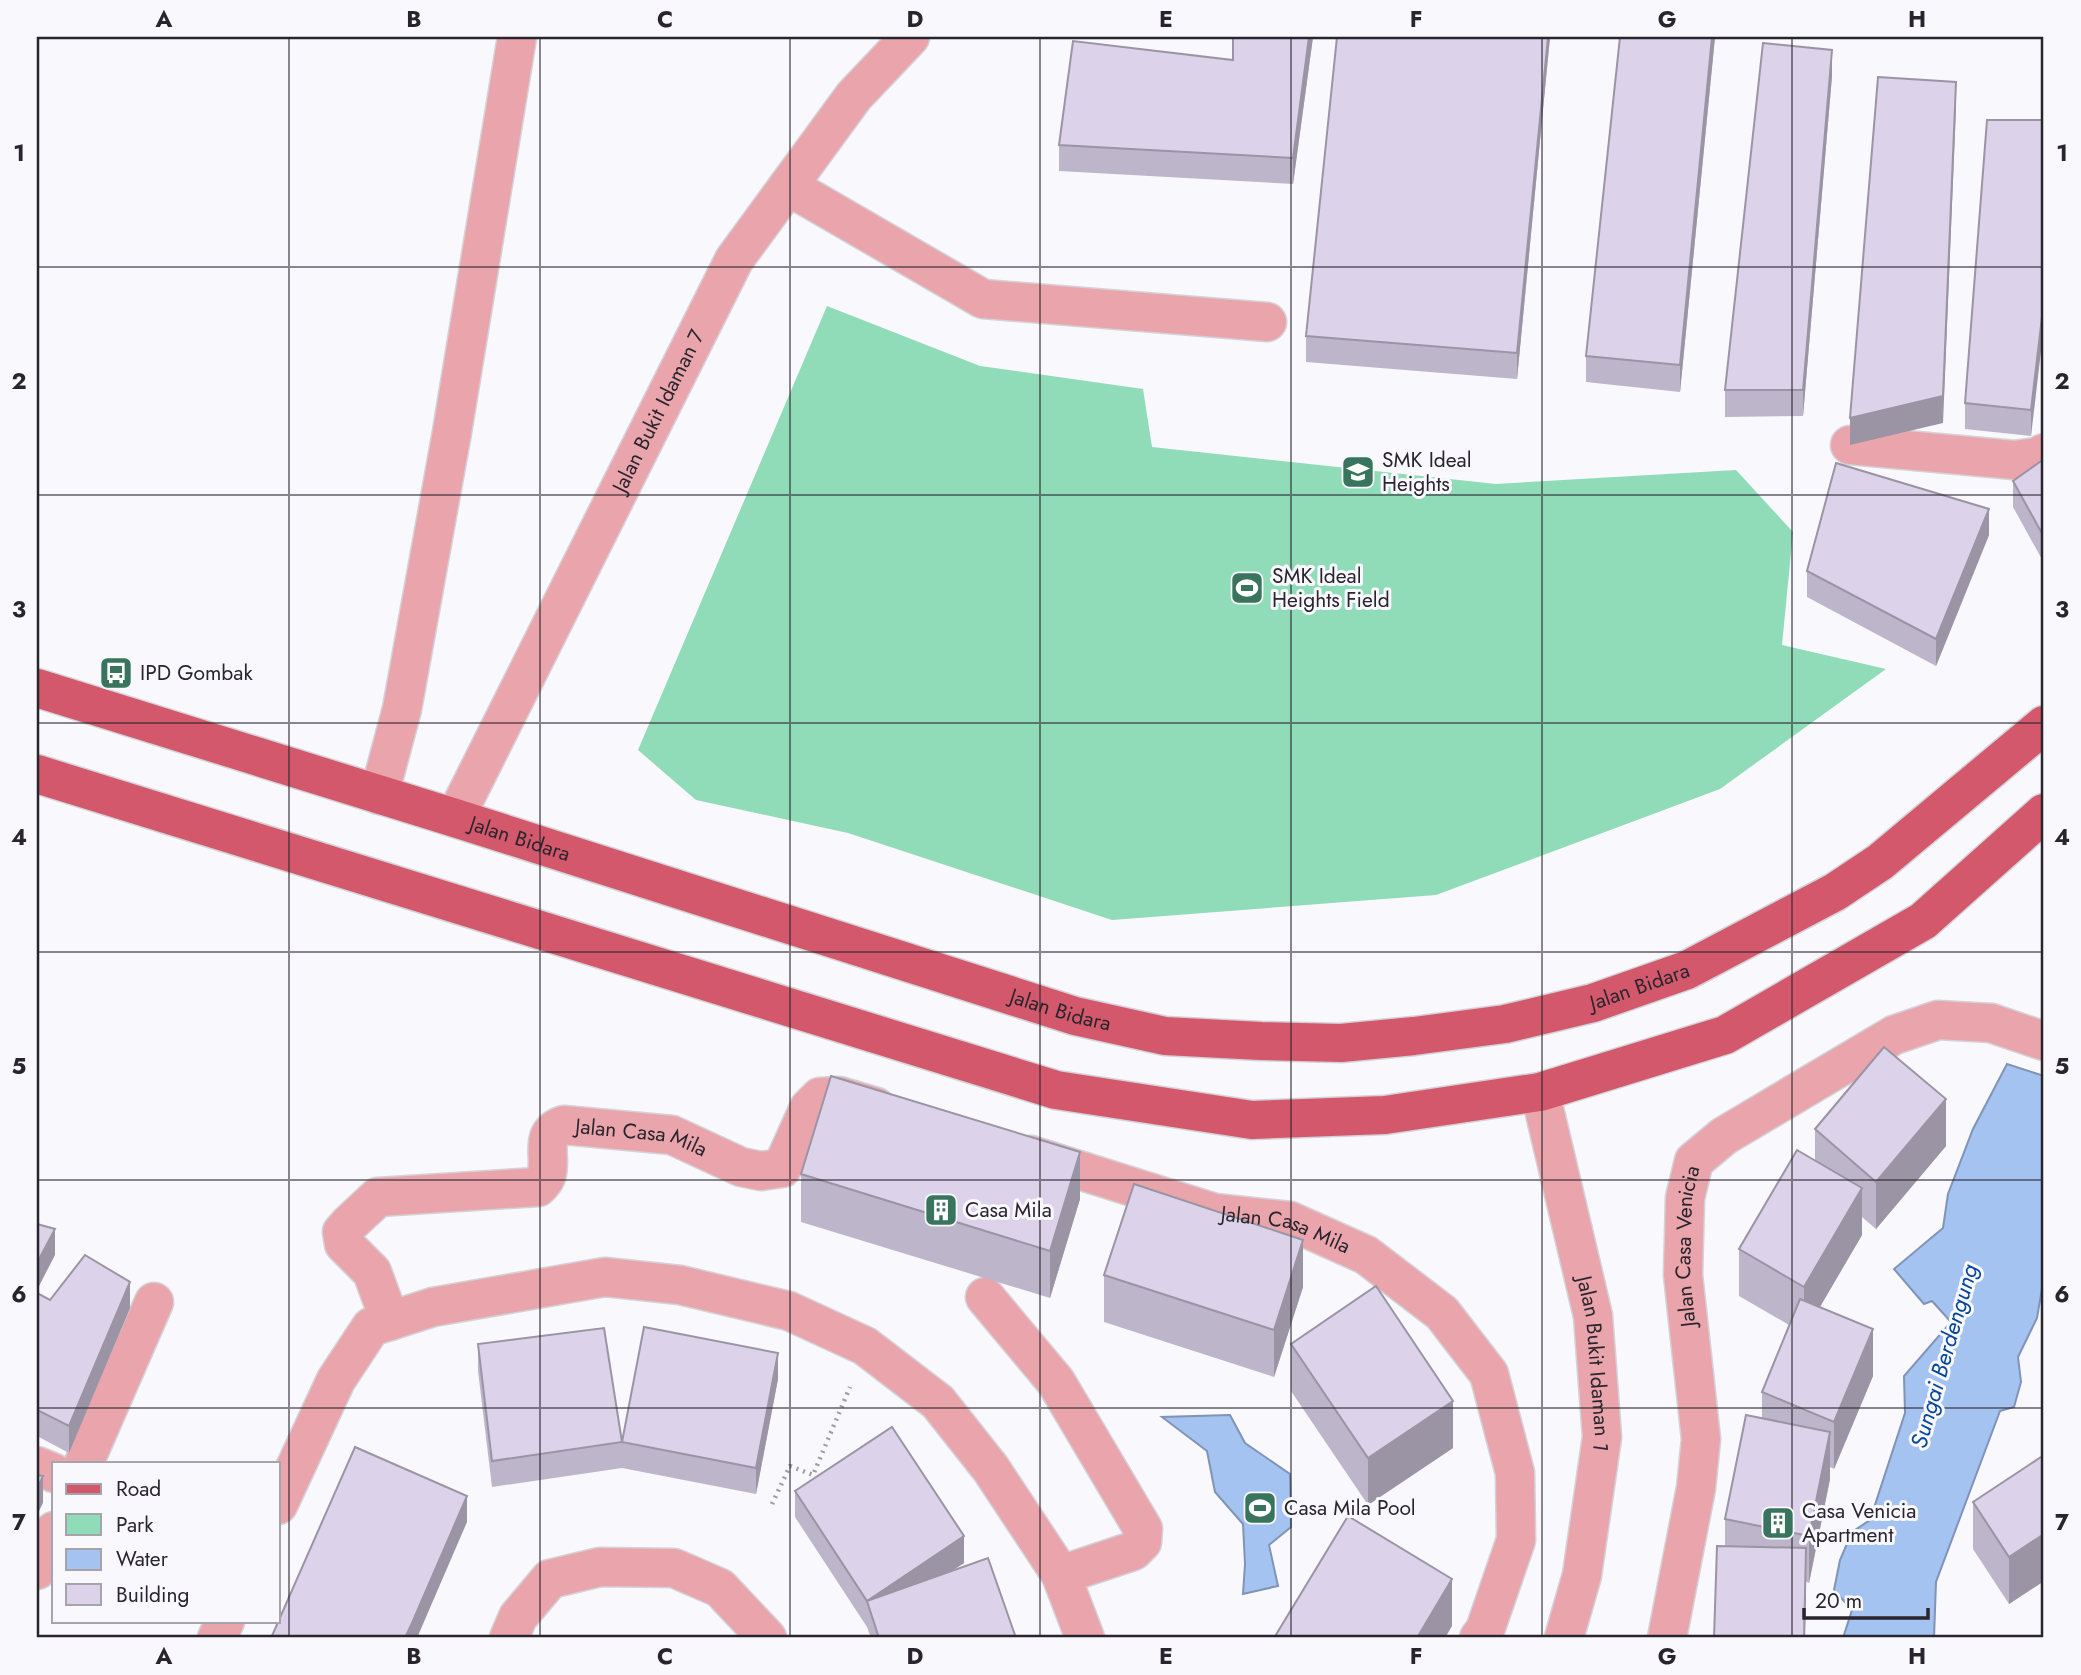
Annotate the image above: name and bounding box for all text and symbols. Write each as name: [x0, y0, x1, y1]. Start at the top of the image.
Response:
text: A: [155, 2, 173, 36]
text: B: [406, 2, 422, 36]
text: C: [657, 2, 673, 36]
text: D: [907, 2, 924, 36]
text: E: [1159, 2, 1173, 36]
text: F: [1410, 2, 1422, 36]
text: G: [1658, 2, 1676, 36]
text: H: [1908, 2, 1926, 36]
text: 1: [13, 136, 25, 170]
text: 1: [2056, 136, 2068, 170]
street label: Jalan Bukit Idaman 7: [604, 325, 712, 500]
text: 2: [11, 364, 27, 398]
text: 2: [2054, 364, 2070, 398]
place label: SMK Ideal Heights: [1382, 445, 1472, 499]
school or university icon: SMK Ideal Heights: [1339, 453, 1377, 491]
place label: SMK Ideal Heights Field: [1272, 561, 1390, 615]
sports icon: SMK Ideal Heights Field: [1228, 569, 1266, 607]
text: 3: [12, 592, 26, 626]
text: 3: [2055, 592, 2069, 626]
bus stop icon: IPD Gombak: [97, 654, 135, 692]
place label: IPD Gombak: [140, 658, 253, 688]
street label: Jalan Bidara: [463, 808, 574, 869]
text: 4: [11, 820, 27, 854]
text: 4: [2054, 820, 2070, 854]
street label: Jalan Bidara: [1584, 955, 1694, 1019]
street label: Jalan Bidara: [1003, 980, 1114, 1039]
text: 5: [12, 1049, 26, 1083]
text: 5: [2055, 1049, 2069, 1083]
street label: Jalan Casa Mila: [571, 1111, 712, 1164]
street label: Jalan Casa Venicia: [1668, 1162, 1707, 1331]
building icon: Casa Mila: [922, 1191, 960, 1229]
place label: Casa Mila: [965, 1195, 1052, 1225]
street label: Jalan Casa Mila: [1216, 1198, 1355, 1261]
water label: Sungai Berdengung: [1901, 1260, 1987, 1452]
street label: Jalan Bukit Idaman 1: [1568, 1270, 1617, 1454]
text: 6: [11, 1277, 27, 1311]
text: 6: [2054, 1277, 2070, 1311]
legend: [52, 1462, 280, 1622]
text: Road: [116, 1474, 161, 1504]
sports icon: Casa Mila Pool: [1241, 1489, 1279, 1527]
place label: Casa Mila Pool: [1284, 1493, 1416, 1523]
place label: Casa Venicia Apartment: [1802, 1496, 1916, 1550]
building icon: Casa Venicia Apartment: [1759, 1504, 1797, 1542]
text: 7: [12, 1505, 26, 1539]
text: 7: [2055, 1505, 2069, 1539]
text: Park: [116, 1510, 154, 1540]
text: Water: [116, 1544, 169, 1574]
scale bar: [1804, 1577, 1929, 1621]
text: Building: [116, 1580, 189, 1610]
text: 20 m: [1815, 1586, 1862, 1616]
text: A: [155, 1639, 173, 1673]
text: B: [406, 1639, 422, 1673]
text: C: [657, 1639, 673, 1673]
text: D: [907, 1639, 924, 1673]
text: E: [1159, 1639, 1173, 1673]
text: F: [1410, 1639, 1422, 1673]
text: G: [1658, 1639, 1676, 1673]
text: H: [1908, 1639, 1926, 1673]

